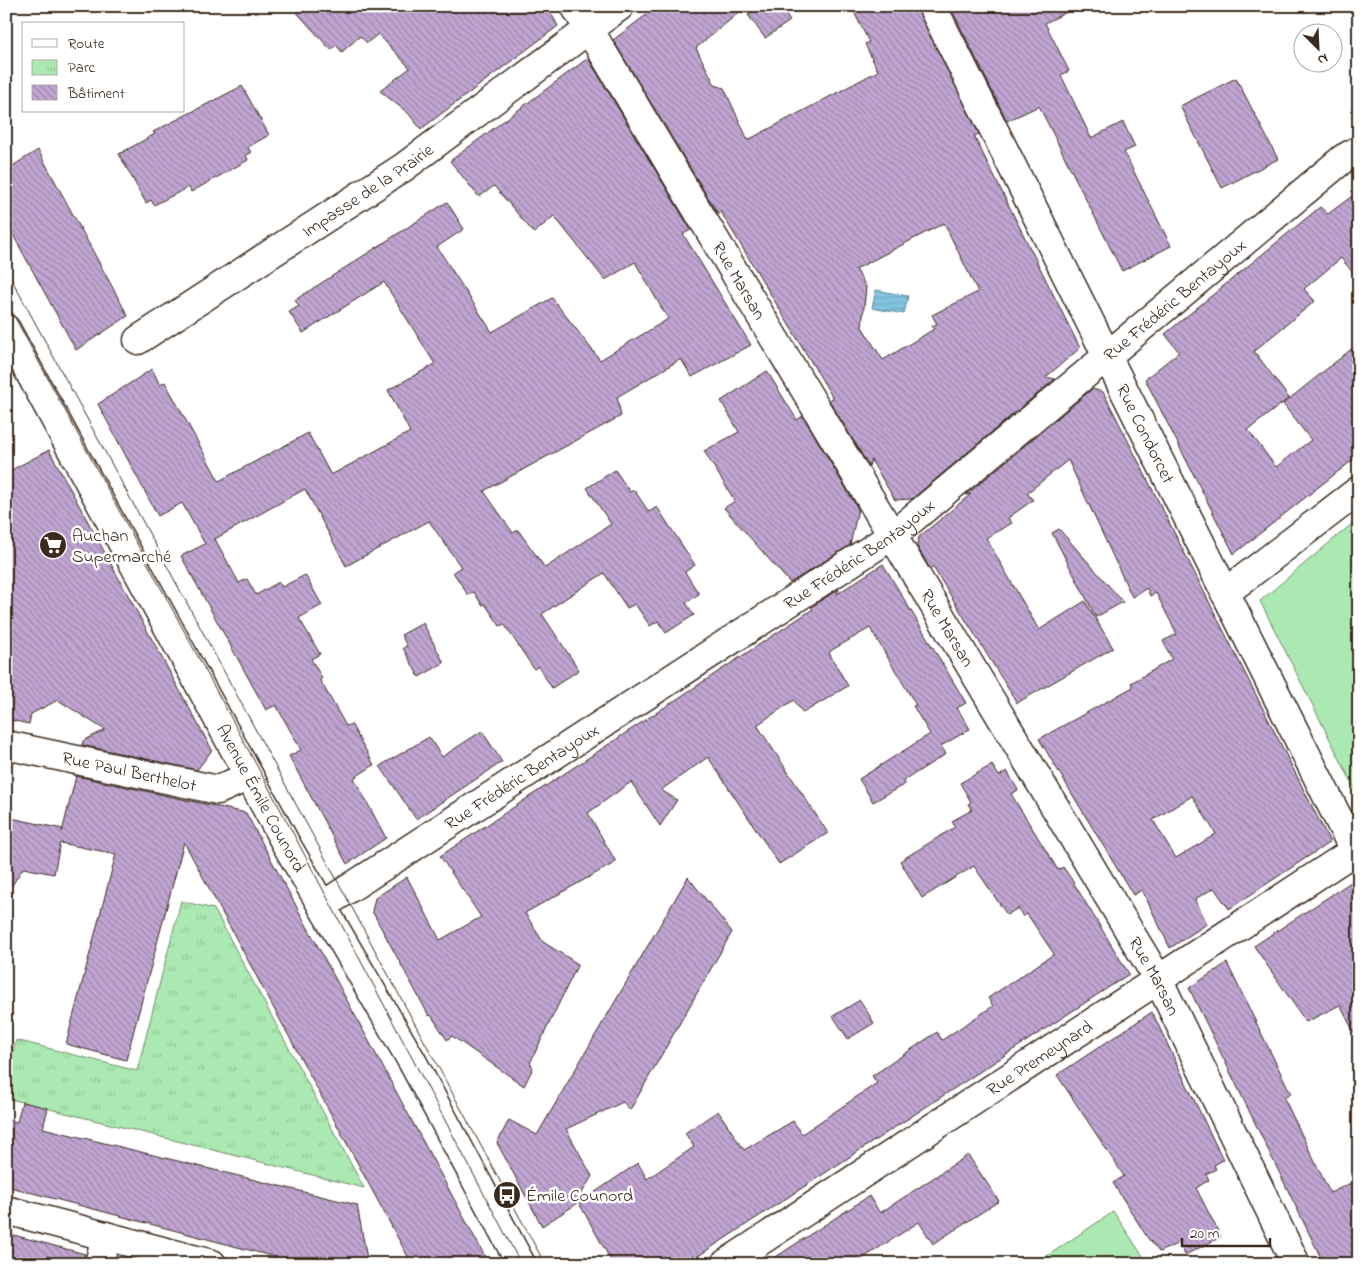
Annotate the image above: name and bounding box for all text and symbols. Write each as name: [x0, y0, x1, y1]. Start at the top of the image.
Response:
legend: [22, 22, 185, 112]
north arrow: [1292, 22, 1342, 72]
text: Route: [68, 33, 105, 55]
text: N: [1314, 47, 1331, 70]
text: Parc: [68, 57, 96, 79]
text: Bâtiment: [67, 83, 125, 105]
street label: Impasse de la Prairie: [297, 138, 441, 245]
street label: Rue Frédéric Bentayoux: [1099, 234, 1253, 369]
street label: Rue Marsan: [704, 238, 771, 326]
street label: Rue Condorcet: [1108, 380, 1180, 489]
street label: Rue Frédéric Bentayoux: [779, 494, 942, 618]
place label: Auchan Supermarché: [72, 524, 172, 571]
supermarket icon: Auchan Supermarché: [38, 530, 68, 560]
street label: Rue Marsan: [912, 585, 979, 673]
street label: Rue Frédéric Bentayoux: [440, 718, 605, 838]
street label: Avenue Émile Counord: [208, 720, 311, 878]
street label: Rue Paul Berthelot: [59, 746, 198, 800]
street label: Rue Marsan: [1121, 932, 1185, 1021]
street label: Rue Premeynard: [982, 1015, 1099, 1104]
bus stop icon: Émile Counord: [492, 1180, 522, 1210]
place label: Émile Counord: [526, 1184, 633, 1210]
scale bar: [1182, 1215, 1270, 1247]
text: 20 m: [1190, 1223, 1220, 1245]

